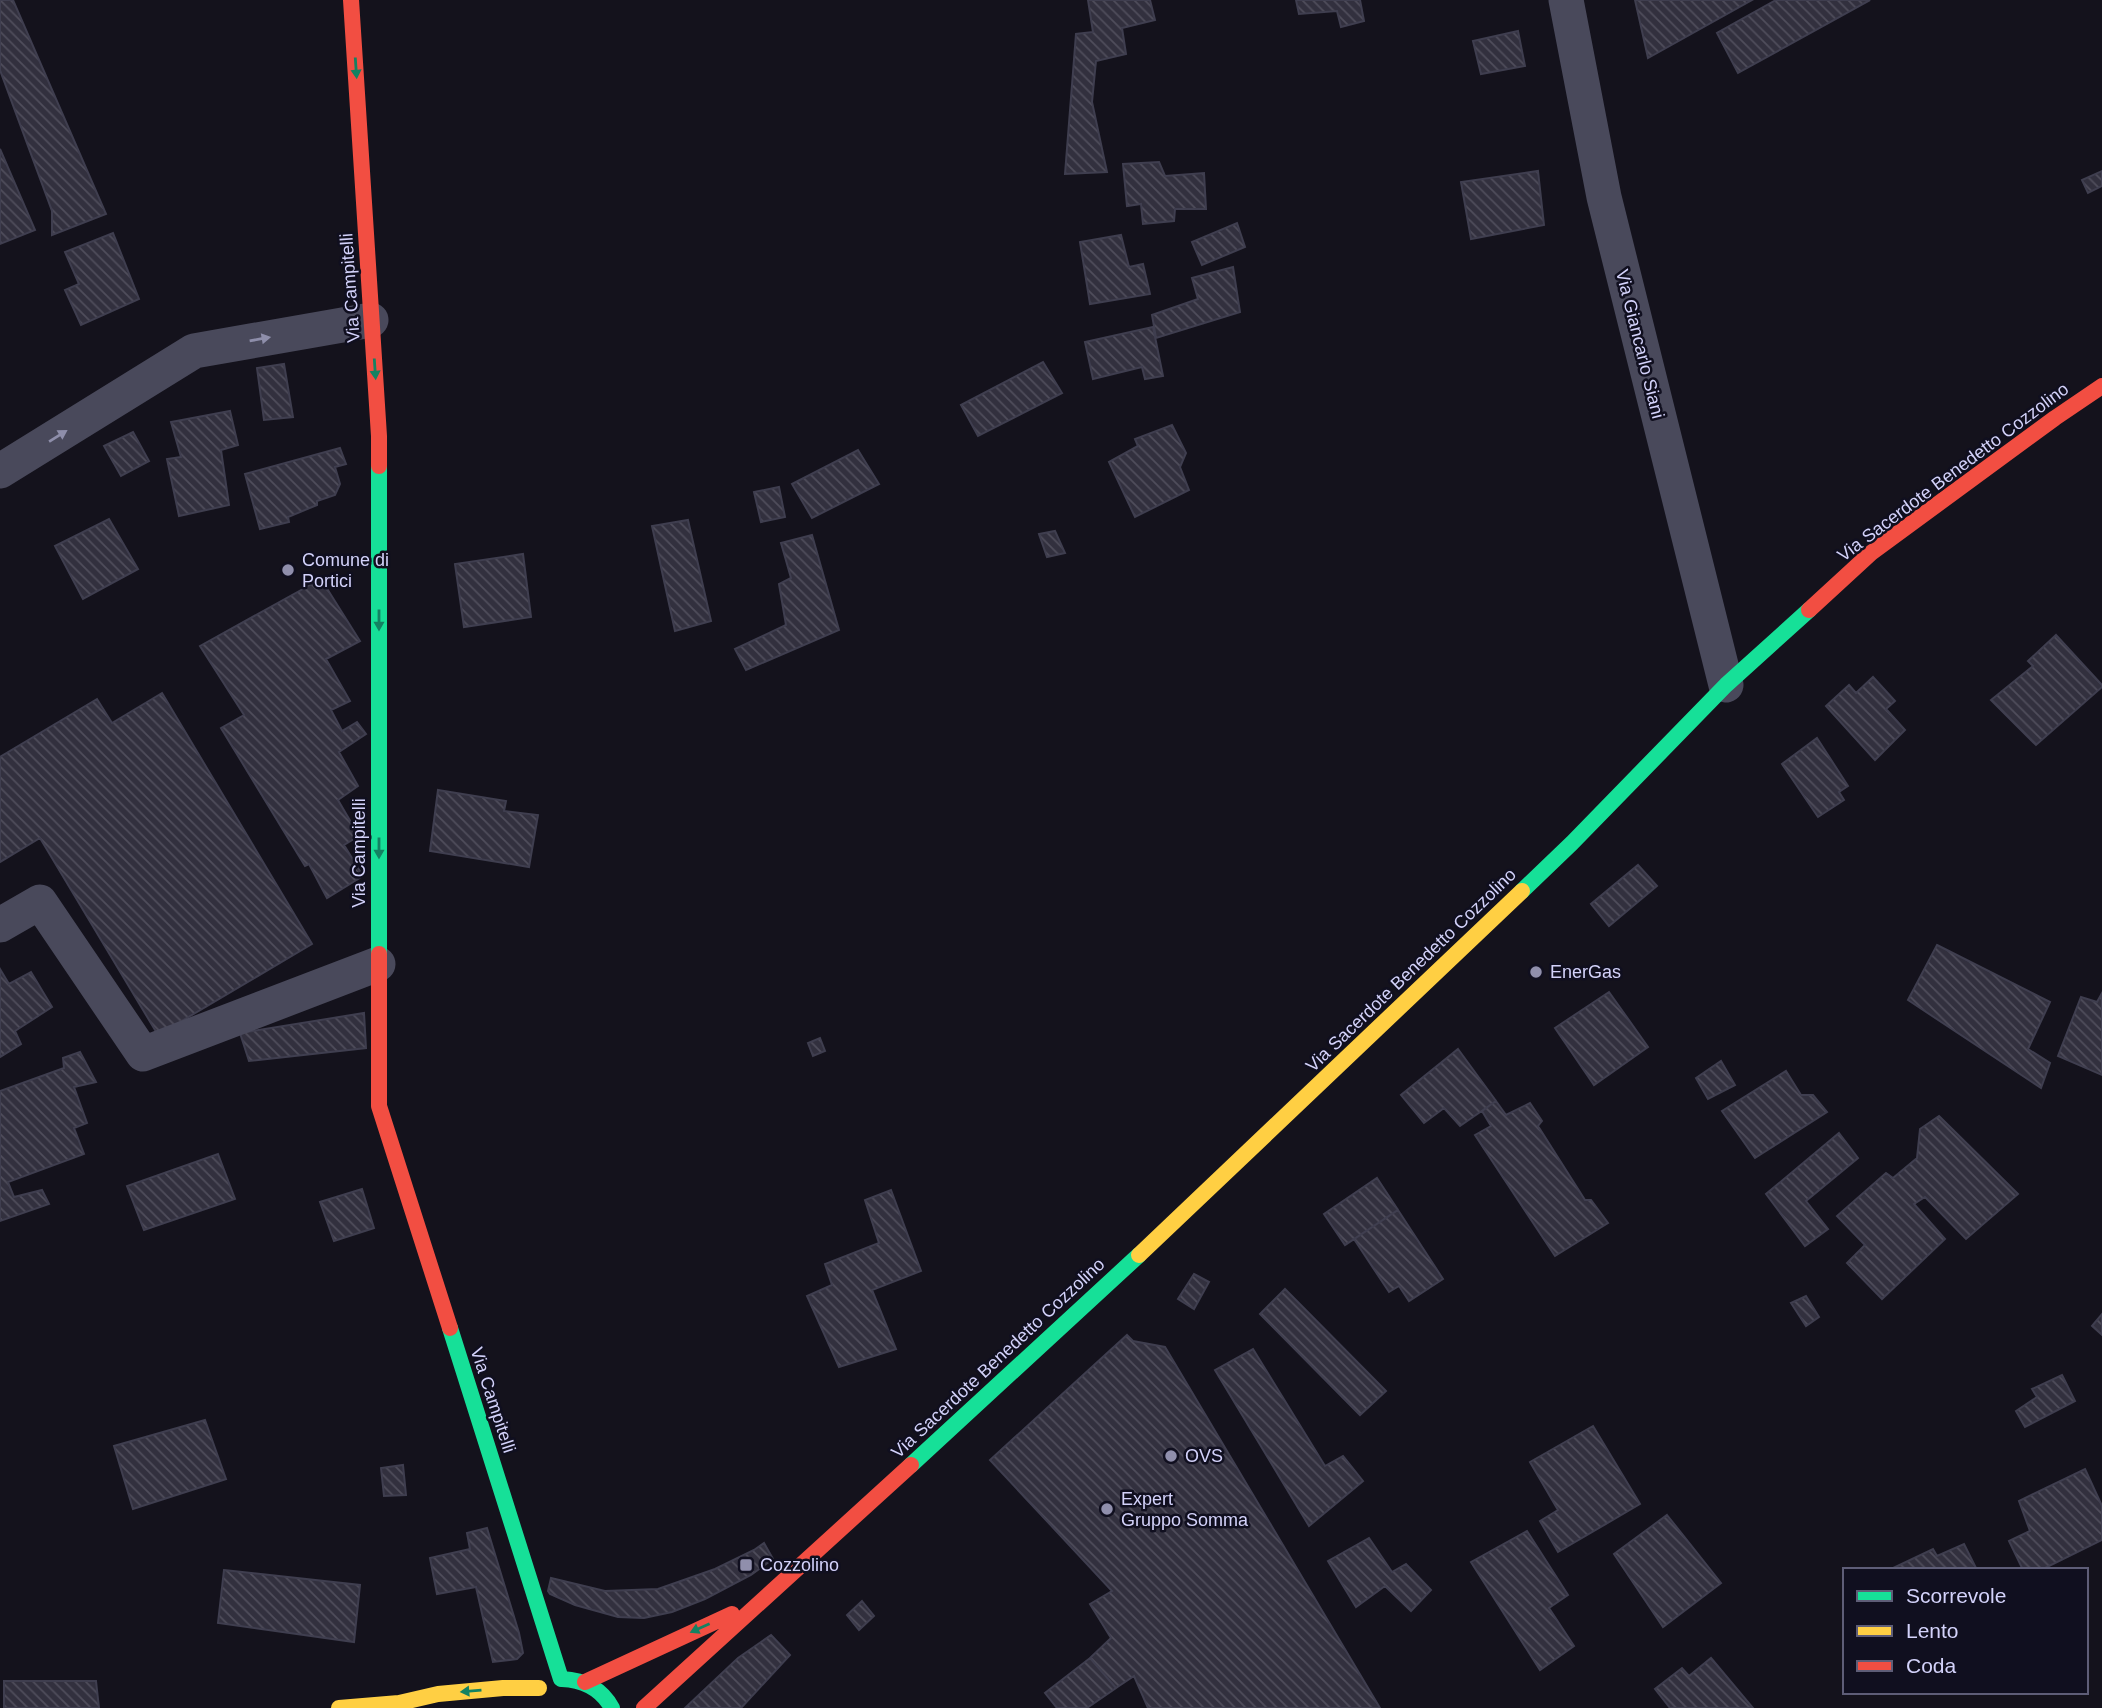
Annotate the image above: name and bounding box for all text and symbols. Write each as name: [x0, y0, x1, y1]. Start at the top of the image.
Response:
one-way arrow: [350, 57, 361, 79]
street label: Via Campitelli: [336, 233, 364, 343]
street label: Via Giancarlo Siani: [1612, 267, 1668, 421]
one-way arrow: [249, 334, 271, 345]
one-way arrow: [369, 358, 380, 380]
street label: Via Sacerdote Benedetto Cozzolino: [1834, 379, 2072, 565]
one-way arrow: [49, 429, 68, 442]
place label: Comune di Portici: [302, 550, 389, 591]
marker: Comune di Portici: [280, 562, 296, 578]
one-way arrow: [373, 610, 385, 632]
street label: Via Campitelli: [349, 798, 369, 908]
one-way arrow: [373, 837, 385, 859]
street label: Via Sacerdote Benedetto Cozzolino: [1302, 864, 1520, 1076]
place label: EnerGas: [1550, 962, 1621, 982]
marker: EnerGas: [1528, 964, 1544, 980]
street label: Via Sacerdote Benedetto Cozzolino: [887, 1254, 1109, 1462]
street label: Via Campitelli: [467, 1345, 519, 1455]
place label: OVS: [1185, 1446, 1223, 1466]
marker: OVS: [1163, 1448, 1179, 1464]
place label: Expert Gruppo Somma: [1121, 1489, 1249, 1530]
marker: Expert Gruppo Somma: [1099, 1501, 1115, 1517]
place label: Cozzolino: [760, 1555, 839, 1575]
marker: Cozzolino: [738, 1557, 754, 1573]
legend: [1843, 1568, 2088, 1694]
text: Scorrevole: [1906, 1584, 2006, 1607]
text: Lento: [1906, 1619, 1959, 1642]
one-way arrow: [690, 1622, 710, 1634]
text: Coda: [1906, 1654, 1957, 1677]
one-way arrow: [460, 1686, 482, 1697]

